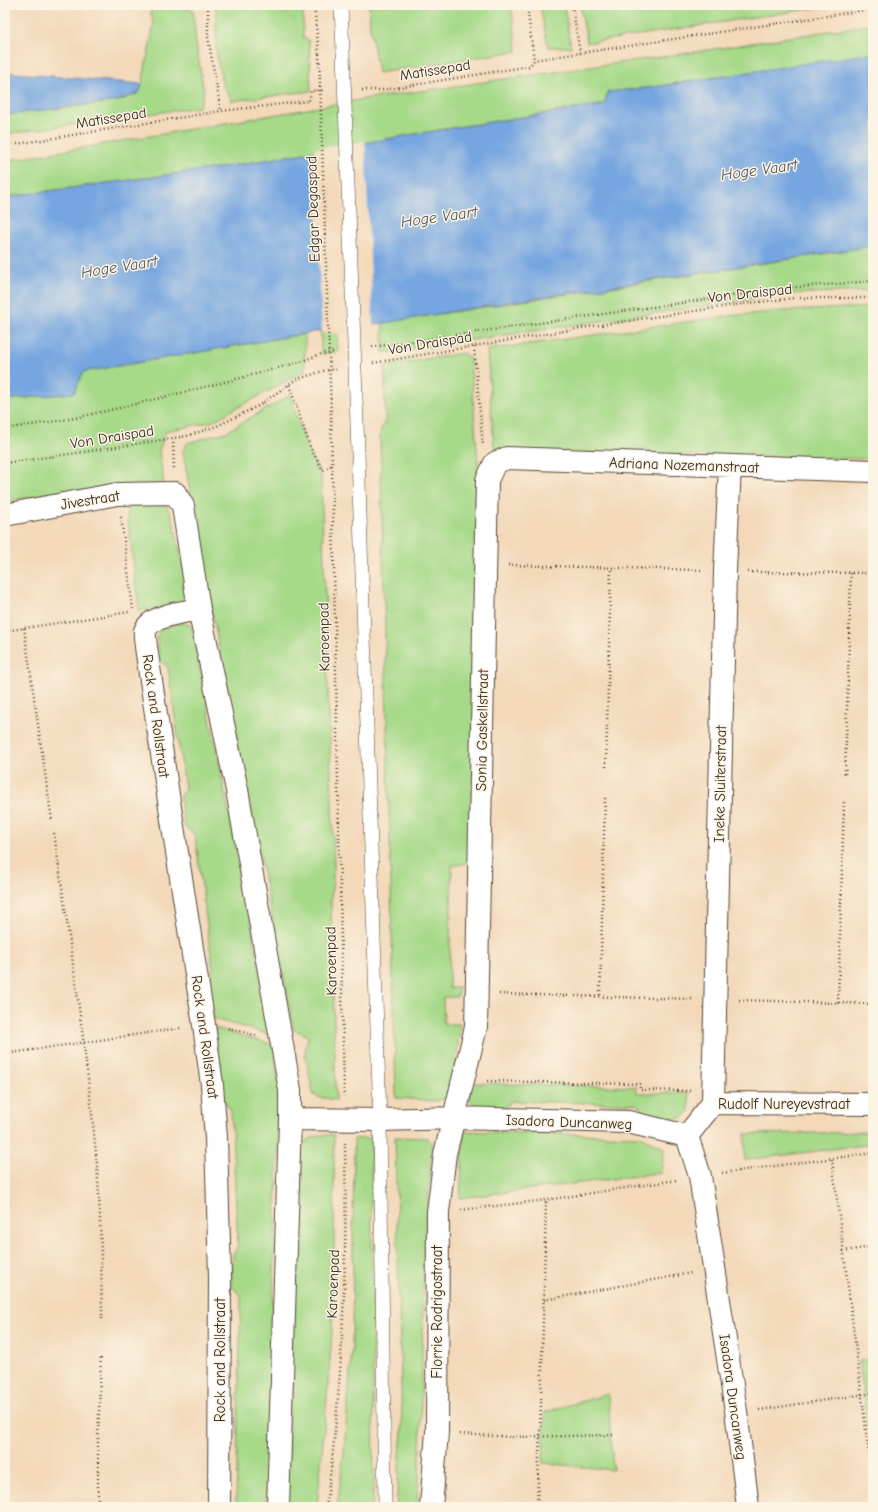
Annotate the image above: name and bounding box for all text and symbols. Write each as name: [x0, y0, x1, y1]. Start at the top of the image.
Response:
street label: Matissepad: [398, 56, 472, 84]
street label: Matissepad: [74, 104, 148, 132]
street label: Edgar Degaspad: [302, 156, 324, 262]
water label: Hoge Vaart: [719, 156, 800, 184]
water label: Hoge Vaart: [399, 203, 480, 231]
water label: Hoge Vaart: [79, 252, 160, 282]
street label: Von Draispad: [707, 280, 793, 306]
street label: Von Draispad: [387, 327, 473, 359]
street label: Von Draispad: [69, 421, 155, 453]
street label: Adriana Nozemanstraat: [609, 453, 760, 477]
street label: Jivestraat: [59, 486, 122, 514]
street label: Karoenpad: [314, 602, 334, 672]
street label: Rock and Rollstraat: [138, 653, 174, 780]
street label: Sonia Gaskellstraat: [472, 668, 492, 791]
street label: Ineke Sluiterstraat: [710, 725, 730, 843]
street label: Karoenpad: [321, 926, 341, 996]
street label: Rock and Rollstraat: [187, 974, 223, 1101]
street label: Rudolf Nureyevstraat: [718, 1095, 851, 1113]
street label: Isadora Duncanweg: [505, 1111, 633, 1133]
street label: Florrie Rodrigostraat: [428, 1245, 446, 1379]
street label: Karoenpad: [323, 1249, 343, 1319]
street label: Rock and Rollstraat: [211, 1297, 229, 1422]
street label: Isadora Duncanweg: [715, 1333, 751, 1461]

